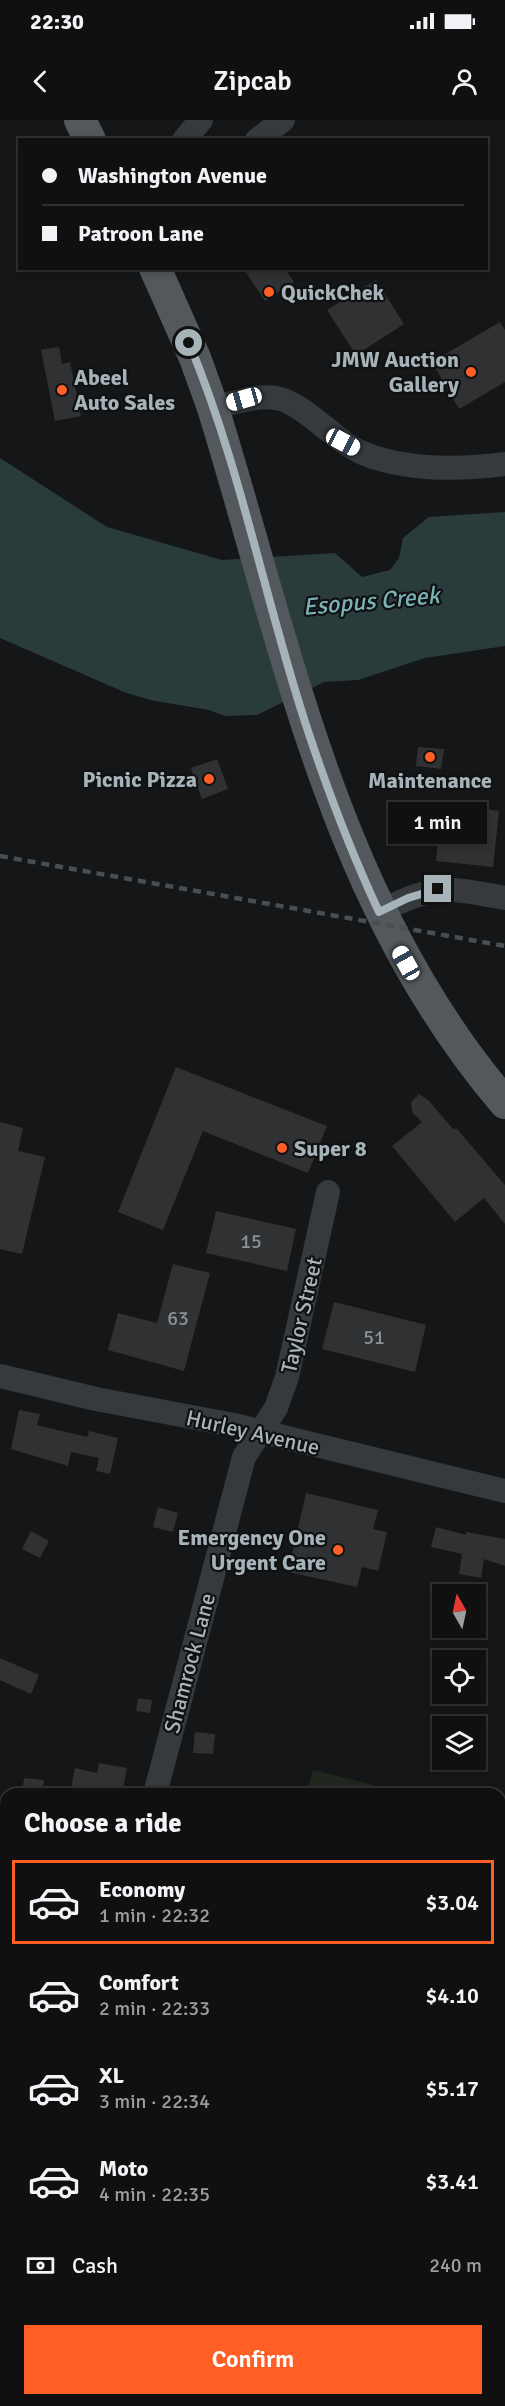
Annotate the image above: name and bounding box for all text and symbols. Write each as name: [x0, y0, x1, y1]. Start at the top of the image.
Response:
text: 22:30: [30, 8, 84, 35]
icon: back: [24, 65, 57, 98]
text: Zipcab: [213, 65, 292, 98]
icon: person: [448, 65, 481, 98]
text: Washington Avenue: [78, 162, 267, 189]
text: Patroon Lane: [78, 220, 204, 247]
place label: QuickChek: [281, 279, 385, 306]
marker: QuickChek: [262, 285, 276, 299]
route start: [175, 329, 202, 356]
place label: JMW Auction Gallery: [331, 346, 459, 398]
place label: Abeel Auto Sales: [74, 364, 175, 416]
marker: JMW Auction Gallery: [464, 365, 478, 379]
marker: Abeel Auto Sales: [55, 383, 69, 397]
car: [224, 385, 264, 413]
car: [323, 426, 363, 458]
water label: Esopus Creek: [301, 580, 443, 622]
marker: Maintenance: [423, 750, 437, 764]
place label: Picnic Pizza: [83, 766, 197, 793]
place label: Maintenance: [368, 767, 492, 794]
marker: Picnic Pizza: [202, 772, 216, 786]
callout: 1 min: [388, 802, 488, 844]
text: 1 min: [414, 810, 461, 835]
route end: [424, 875, 451, 902]
car: [389, 943, 423, 983]
place label: Super 8: [294, 1135, 367, 1162]
marker: Super 8: [275, 1141, 289, 1155]
house number: 15: [240, 1229, 262, 1254]
street label: Taylor Street: [275, 1254, 328, 1376]
house number: 63: [167, 1306, 189, 1331]
house number: 51: [363, 1325, 385, 1350]
street label: Hurley Avenue: [184, 1404, 322, 1461]
place label: Emergency One Urgent Care: [178, 1524, 326, 1576]
marker: Emergency One Urgent Care: [331, 1543, 345, 1557]
north arrow: [432, 1584, 486, 1638]
map controls: [432, 1584, 486, 1770]
street label: Shamrock Lane: [158, 1590, 221, 1736]
button: locate: [432, 1650, 486, 1704]
button: layers: [432, 1716, 486, 1770]
text: Choose a ride: [24, 1807, 182, 1840]
icon: car: [27, 1875, 81, 1929]
text: Economy: [99, 1876, 185, 1903]
text: $3.04: [425, 1889, 479, 1916]
text: 1 min · 22:32: [99, 1903, 210, 1928]
icon: car: [27, 1968, 81, 2022]
text: Comfort: [99, 1969, 179, 1996]
text: $4.10: [425, 1982, 479, 2009]
text: 2 min · 22:33: [99, 1996, 210, 2021]
icon: car: [27, 2061, 81, 2115]
text: XL: [99, 2062, 124, 2089]
text: $5.17: [425, 2075, 479, 2102]
text: 3 min · 22:34: [99, 2089, 210, 2114]
icon: car: [27, 2154, 81, 2208]
text: Moto: [99, 2155, 148, 2182]
text: $3.41: [425, 2168, 479, 2195]
text: 4 min · 22:35: [99, 2182, 210, 2207]
icon: cash: [24, 2249, 57, 2282]
text: Cash: [72, 2252, 118, 2279]
text: 240 m: [429, 2253, 482, 2278]
button: Confirm: [24, 2325, 482, 2394]

